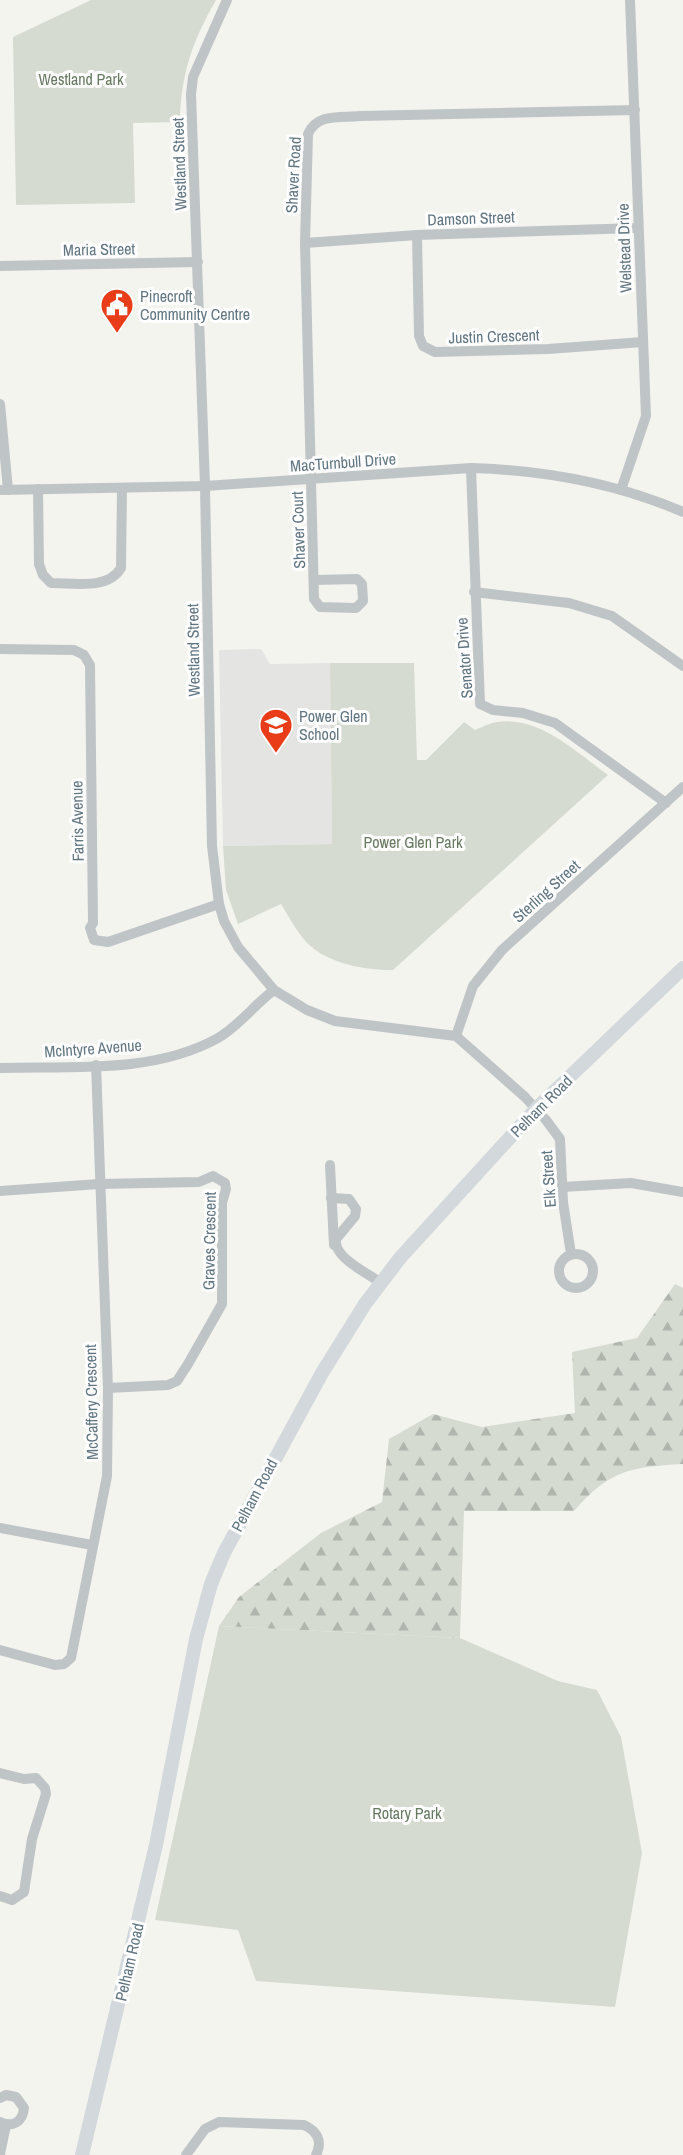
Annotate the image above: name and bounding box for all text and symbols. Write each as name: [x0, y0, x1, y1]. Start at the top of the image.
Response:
park label: Westland Park: [38, 68, 124, 90]
street label: Westland Street: [166, 117, 192, 211]
street label: Shaver Road: [280, 136, 306, 214]
street label: Welstead Drive: [611, 203, 637, 293]
street label: Damson Street: [427, 205, 515, 231]
street label: Maria Street: [63, 237, 136, 261]
place label: Pinecroft Community Centre: [140, 285, 250, 325]
public building icon: Pinecroft Community Centre: [99, 287, 135, 334]
street label: Justin Crescent: [448, 323, 540, 349]
street label: MacTurnbull Drive: [289, 447, 397, 477]
street label: Shaver Court: [286, 491, 310, 569]
street label: Westland Street: [181, 603, 205, 697]
street label: Senator Drive: [450, 617, 478, 699]
place label: Power Glen School: [299, 705, 368, 745]
school or university icon: Power Glen School: [258, 707, 294, 754]
street label: Farris Avenue: [65, 780, 89, 862]
park label: Power Glen Park: [363, 831, 463, 853]
street label: Sterling Street: [507, 855, 585, 927]
street label: McIntyre Avenue: [44, 1034, 142, 1062]
street label: Pelham Road: [505, 1070, 577, 1142]
street label: Elk Street: [535, 1150, 561, 1208]
street label: Graves Crescent: [197, 1191, 221, 1290]
street label: McCaffery Crescent: [79, 1344, 103, 1460]
street label: Pelham Road: [226, 1455, 282, 1535]
park label: Rotary Park: [372, 1802, 442, 1824]
street label: Pelham Road: [109, 1921, 149, 2003]

